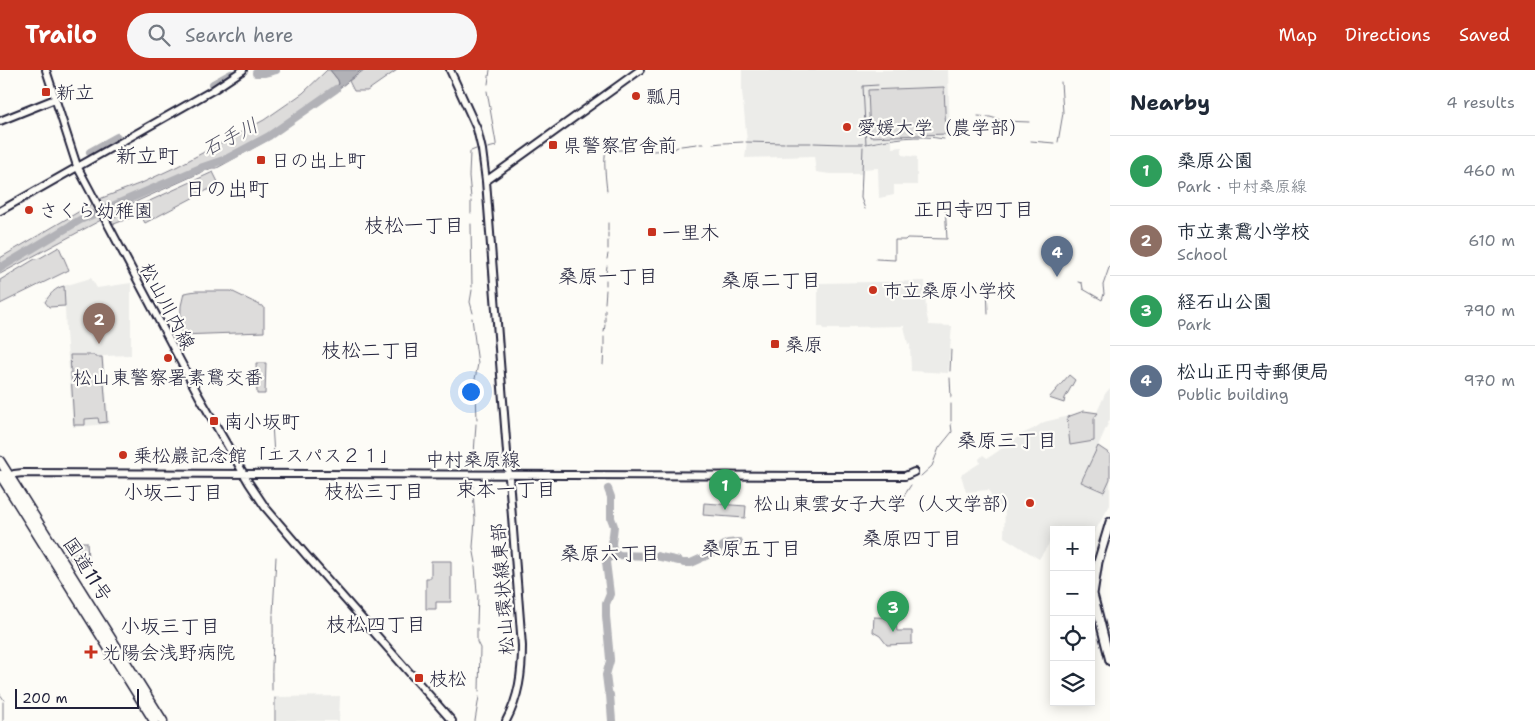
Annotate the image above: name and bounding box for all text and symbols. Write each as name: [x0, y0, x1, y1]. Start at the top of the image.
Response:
search box: [127, 13, 477, 58]
text: Trailo: [25, 19, 97, 51]
icon: search: [145, 21, 173, 49]
text: Search here: [185, 23, 294, 48]
text: Map: [1279, 23, 1317, 47]
text: Directions: [1345, 23, 1431, 47]
text: Saved: [1459, 23, 1510, 47]
place label: 新立: [56, 80, 94, 105]
place label: 瓢月: [646, 84, 684, 109]
marker: 新立: [40, 86, 52, 98]
text: Nearby: [1130, 89, 1210, 117]
marker: 瓢月: [630, 90, 642, 102]
text: 4 results: [1446, 92, 1515, 113]
water label: 石手川: [197, 112, 263, 162]
place label: 愛媛大学（農学部）: [857, 115, 1028, 140]
marker: 愛媛大学（農学部）: [841, 121, 853, 133]
place label: 県警察官舎前: [563, 133, 677, 158]
marker: 県警察官舎前: [547, 139, 559, 151]
district label: 新立町: [116, 142, 179, 170]
place label: 日の出上町: [271, 148, 366, 173]
text: 桑原公園: [1177, 148, 1253, 173]
marker: 日の出上町: [255, 154, 267, 166]
text: 1: [1142, 160, 1150, 181]
text: 460 m: [1463, 160, 1515, 181]
district label: 日の出町: [185, 175, 269, 203]
text: Park · 中村桑原線: [1177, 176, 1307, 197]
district label: 正円寺四丁目: [914, 196, 1034, 222]
place label: さくら幼稚園: [39, 198, 153, 223]
marker: さくら幼稚園: [23, 204, 35, 216]
district label: 枝松一丁目: [364, 212, 464, 238]
text: 市立素鵞小学校: [1177, 219, 1310, 244]
place label: 一里木: [662, 220, 719, 245]
marker: 一里木: [646, 226, 658, 238]
text: 2: [1140, 230, 1152, 251]
text: 610 m: [1468, 230, 1515, 251]
pin: 4: [1041, 236, 1073, 277]
text: School: [1177, 244, 1227, 265]
street label: 松山川内線: [134, 258, 201, 354]
district label: 桑原一丁目: [558, 263, 658, 289]
district label: 桑原二丁目: [721, 267, 821, 293]
place label: 市立桑原小学校: [883, 278, 1016, 303]
marker: 市立桑原小学校: [867, 284, 879, 296]
text: 経石山公園: [1177, 289, 1272, 314]
text: 3: [1140, 300, 1152, 321]
text: 790 m: [1463, 300, 1515, 321]
pin: 2: [83, 303, 115, 344]
text: Park: [1177, 314, 1211, 335]
place label: 桑原: [785, 332, 823, 357]
district label: 枝松二丁目: [321, 337, 421, 363]
marker: 桑原: [769, 338, 781, 350]
marker: 松山東警察署素鵞交番: [162, 352, 174, 364]
text: 松山正円寺郵便局: [1177, 359, 1329, 384]
place label: 松山東警察署素鵞交番: [73, 365, 263, 390]
text: 4: [1140, 370, 1152, 391]
text: 970 m: [1463, 370, 1515, 391]
your location: [458, 379, 484, 405]
text: Public building: [1177, 384, 1289, 405]
place label: 南小坂町: [224, 409, 300, 434]
marker: 南小坂町: [208, 415, 220, 427]
district label: 桑原三丁目: [957, 427, 1057, 453]
place label: 乗松巖記念館「エスパス２１」: [133, 443, 399, 468]
street label: 中村桑原線: [425, 447, 521, 472]
marker: 乗松巖記念館「エスパス２１」: [117, 449, 129, 461]
pin: 1: [709, 469, 741, 510]
district label: 束本一丁目: [456, 476, 556, 502]
district label: 枝松三丁目: [324, 478, 424, 504]
district label: 小坂二丁目: [123, 479, 223, 505]
place label: 松山東雲女子大学（人文学部）: [754, 491, 1020, 516]
marker: 松山東雲女子大学（人文学部）: [1024, 497, 1036, 509]
street label: 松山環状線東部: [485, 522, 520, 656]
district label: 桑原四丁目: [862, 525, 962, 551]
map controls: [1050, 526, 1095, 706]
button: +: [1050, 526, 1095, 571]
street label: 国道11号: [57, 532, 118, 606]
district label: 桑原五丁目: [701, 535, 801, 561]
district label: 桑原六丁目: [560, 540, 660, 566]
button: −: [1050, 571, 1095, 616]
pin: 3: [877, 591, 909, 632]
district label: 枝松四丁目: [326, 611, 426, 637]
district label: 小坂三丁目: [120, 613, 220, 639]
button: locate: [1050, 616, 1095, 661]
place label: 光陽会浅野病院: [102, 640, 235, 665]
marker: 光陽会浅野病院: [84, 645, 98, 659]
button: layers: [1050, 661, 1095, 706]
place label: 枝松: [429, 666, 467, 691]
marker: 枝松: [413, 672, 425, 684]
scale bar: [15, 686, 139, 709]
text: 200 m: [22, 689, 68, 707]

